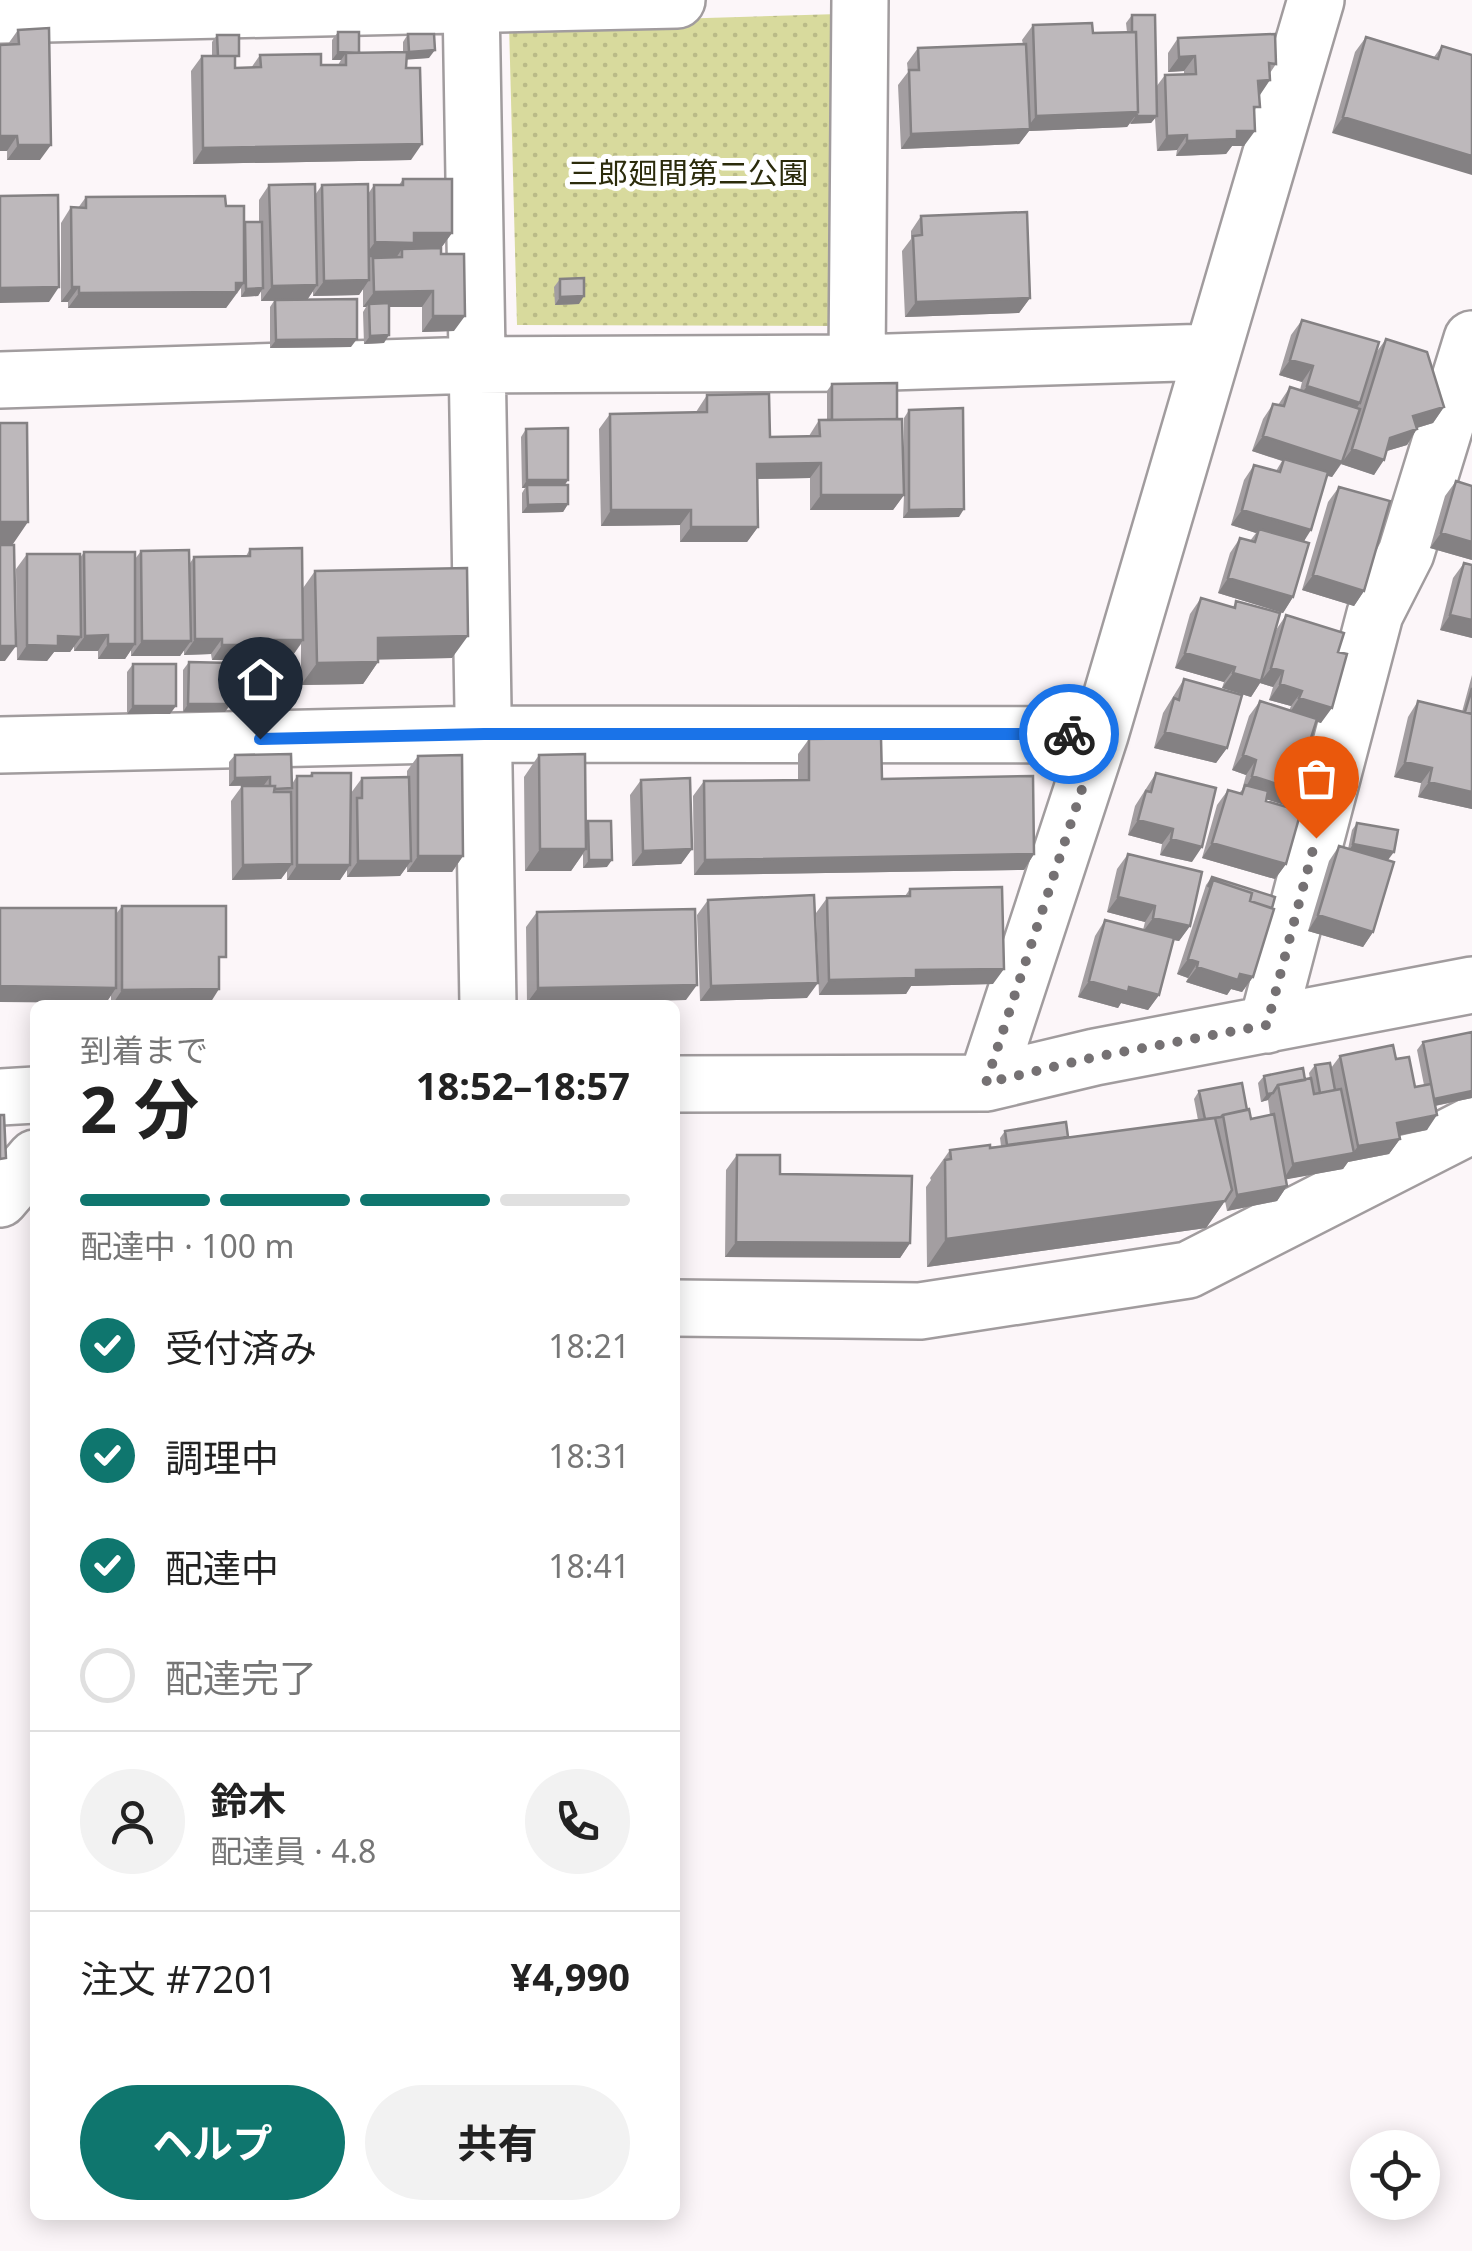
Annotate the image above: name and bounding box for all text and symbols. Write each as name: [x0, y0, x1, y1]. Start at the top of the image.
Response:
park label: 三郎廻間第二公園: [568, 152, 808, 193]
pin: [218, 637, 303, 740]
icon: home: [233, 652, 288, 707]
courier: [1019, 684, 1119, 784]
icon: bike: [1042, 707, 1097, 762]
pin: [1274, 736, 1359, 839]
icon: bag: [1289, 751, 1344, 806]
text: 到着まで: [80, 1028, 208, 1071]
text: 18:52–18:57: [416, 1059, 630, 1111]
text: 2 分: [80, 1064, 199, 1152]
text: 配達中 · 100 m: [80, 1224, 294, 1267]
icon: check: [80, 1318, 135, 1373]
text: 受付済み: [165, 1321, 317, 1373]
text: 18:21: [548, 1324, 630, 1367]
icon: check: [80, 1428, 135, 1483]
text: 調理中: [165, 1431, 279, 1483]
text: 18:31: [548, 1434, 630, 1477]
icon: check: [80, 1538, 135, 1593]
text: 配達中: [165, 1541, 279, 1593]
text: 18:41: [548, 1544, 630, 1587]
text: 配達完了: [165, 1651, 317, 1703]
button: person: [80, 1769, 185, 1874]
button: phone: [525, 1769, 630, 1874]
text: 鈴木: [210, 1774, 286, 1826]
text: 配達員 · 4.8: [210, 1829, 376, 1872]
text: ¥4,990: [510, 1950, 630, 2002]
text: 注文 #7201: [80, 1952, 277, 2004]
button: ヘルプ: [80, 2085, 345, 2200]
button: 共有: [365, 2085, 630, 2200]
map controls: [1350, 2130, 1440, 2220]
button: locate: [1350, 2130, 1440, 2220]

